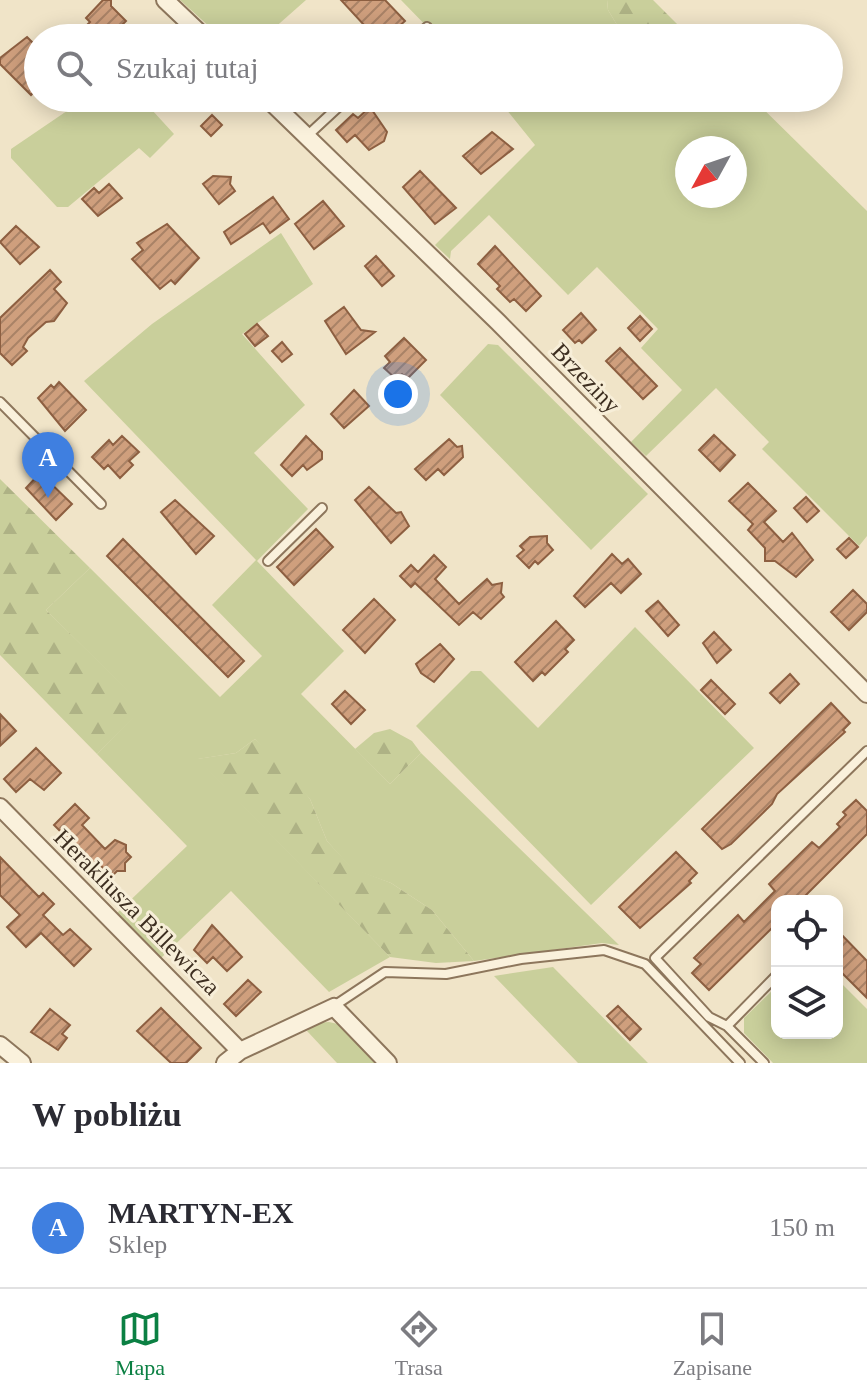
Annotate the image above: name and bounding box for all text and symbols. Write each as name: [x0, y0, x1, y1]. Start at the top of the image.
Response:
search box: [24, 24, 843, 112]
icon: search: [52, 46, 96, 90]
text: Szukaj tutaj: [116, 51, 258, 84]
north arrow: [675, 136, 747, 208]
street label: Brzeziny: [547, 338, 625, 418]
your location: [378, 374, 418, 414]
pin: A: [22, 432, 74, 498]
street label: Herakliusza Billewicza: [49, 824, 225, 1000]
map controls: [771, 895, 843, 1039]
button: locate: [771, 895, 843, 967]
button: layers: [771, 967, 843, 1039]
text: W pobliżu: [32, 1096, 182, 1133]
text: MARTYN-EX: [108, 1196, 294, 1229]
text: A: [49, 1213, 67, 1242]
text: 150 m: [769, 1213, 835, 1242]
text: Sklep: [108, 1230, 167, 1259]
tab: Mapa: [115, 1307, 165, 1381]
tab: Trasa: [395, 1307, 443, 1381]
tab: Zapisane: [673, 1307, 752, 1381]

